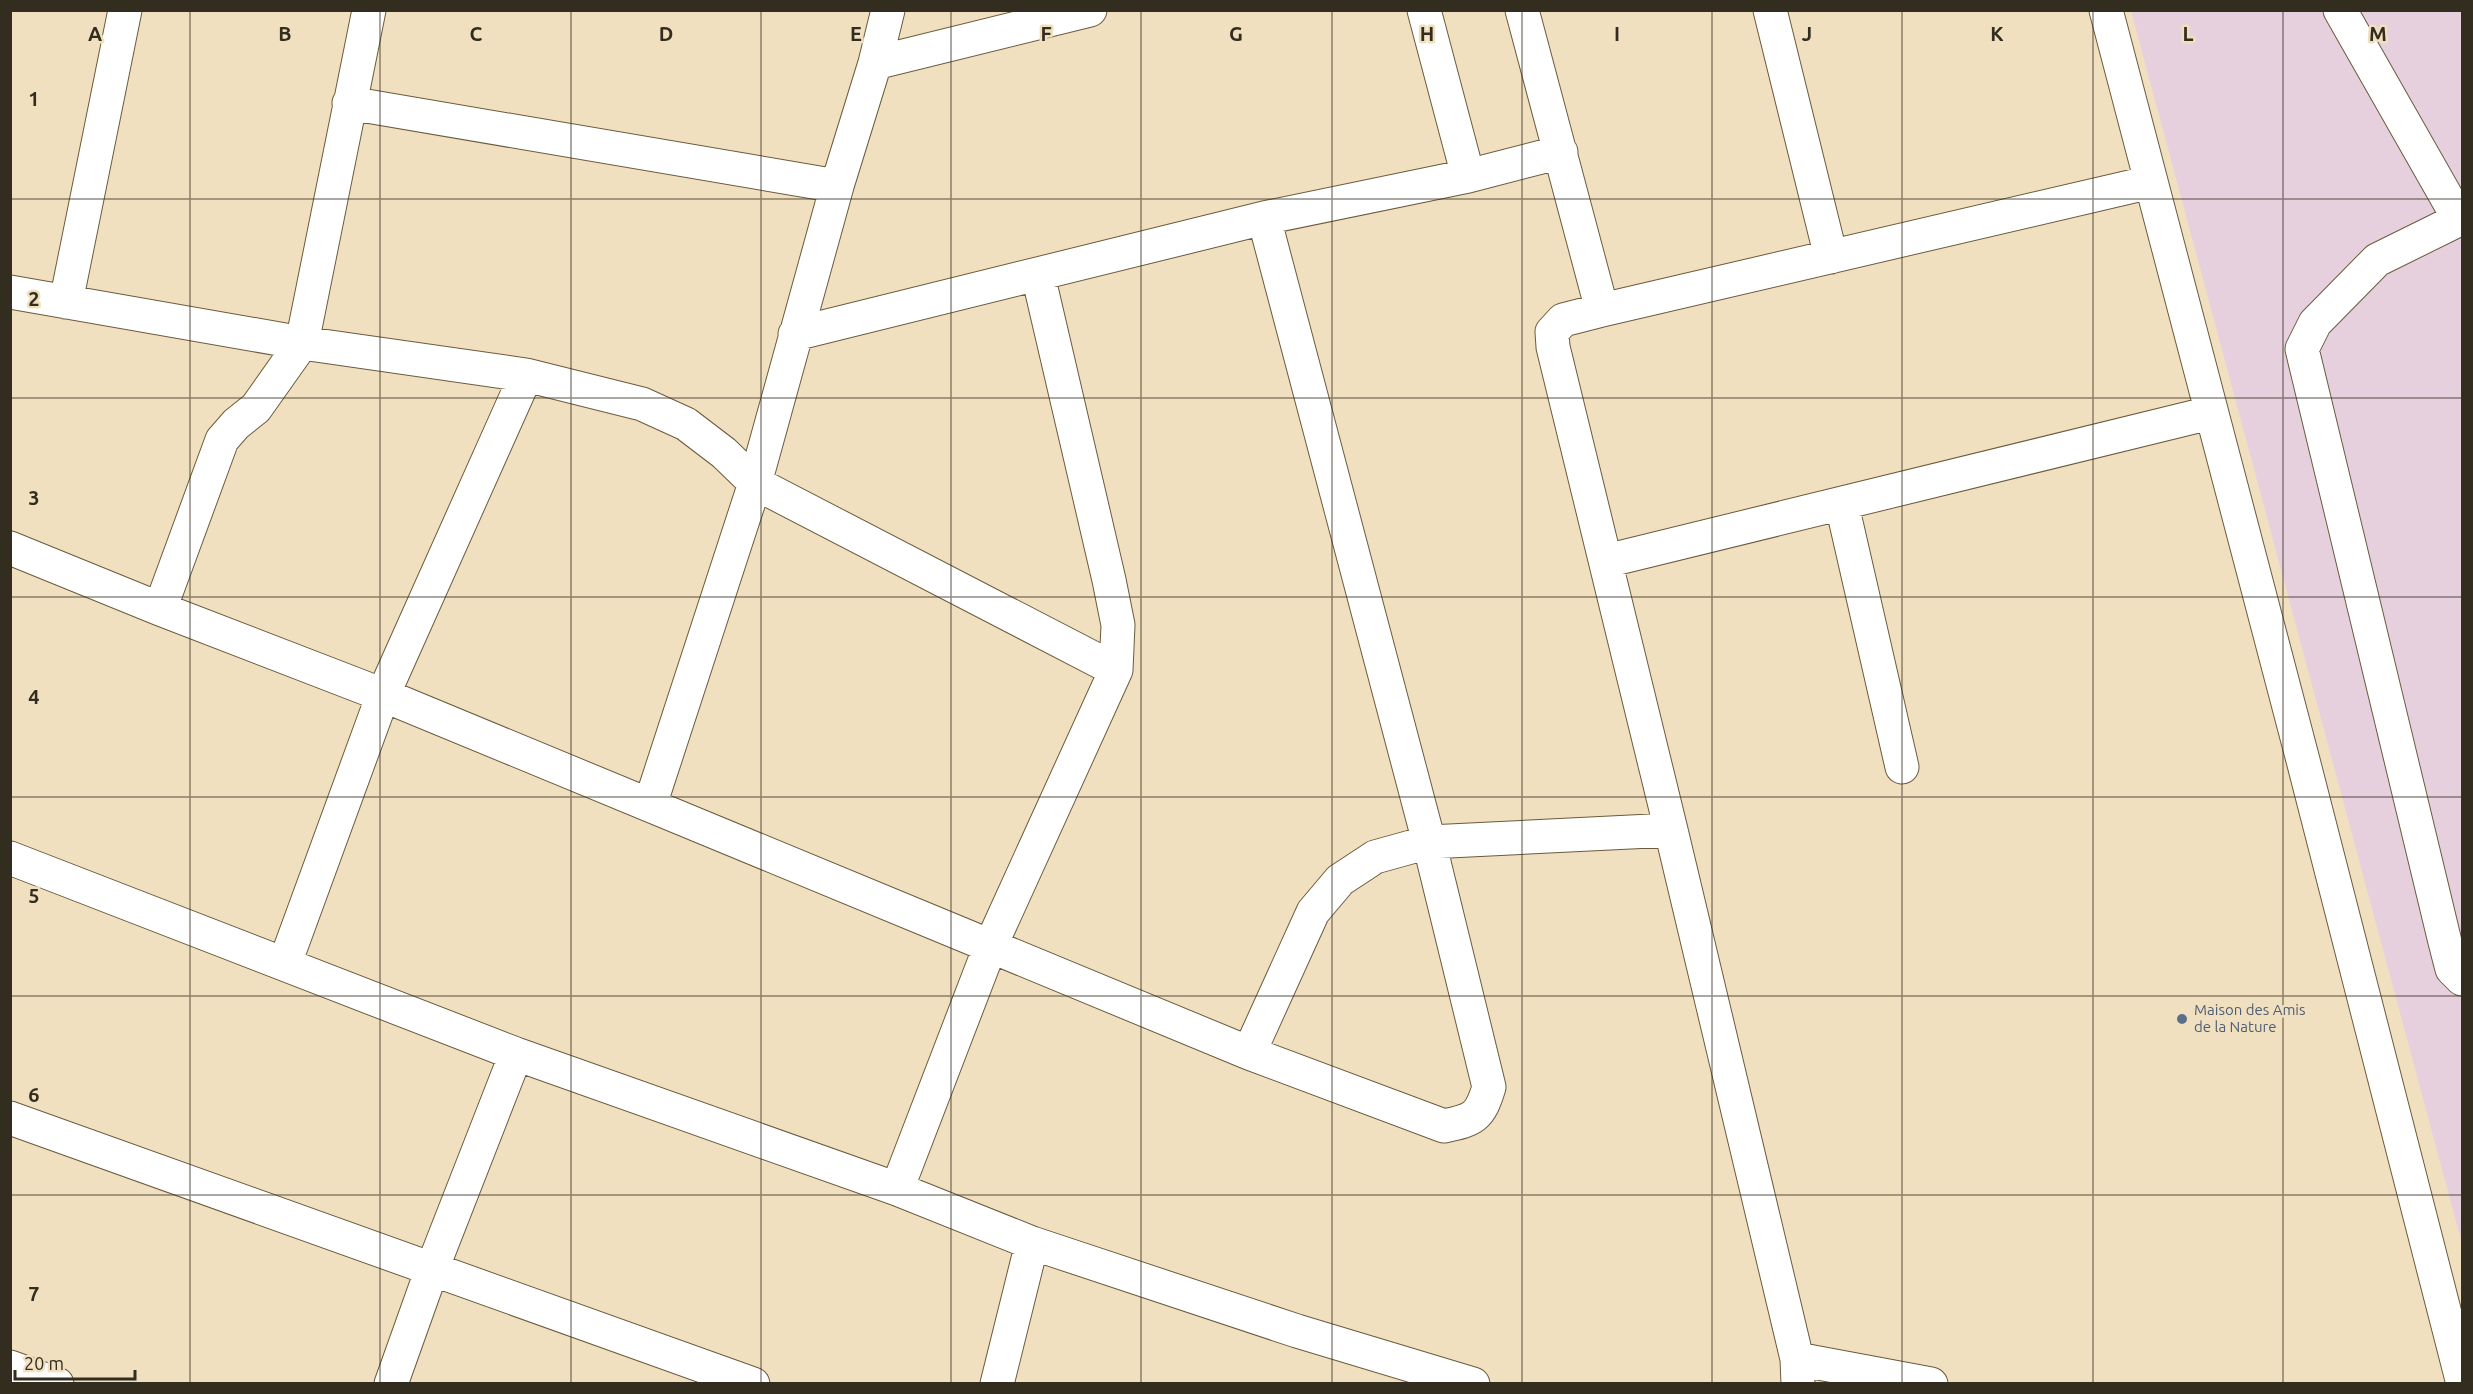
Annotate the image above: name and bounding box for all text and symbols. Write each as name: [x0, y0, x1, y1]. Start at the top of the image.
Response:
text: A: [88, 22, 102, 45]
text: B: [278, 22, 292, 45]
text: C: [470, 22, 483, 45]
text: D: [659, 22, 673, 45]
text: E: [850, 22, 862, 45]
text: F: [1040, 22, 1052, 45]
text: G: [1229, 22, 1243, 45]
text: H: [1420, 22, 1434, 45]
text: I: [1614, 22, 1620, 45]
text: J: [1802, 22, 1812, 45]
text: K: [1990, 22, 2004, 45]
text: L: [2183, 22, 2194, 45]
text: M: [2369, 22, 2387, 45]
text: 1: [28, 87, 40, 110]
text: 2: [28, 287, 40, 310]
text: 3: [28, 486, 40, 509]
text: 4: [28, 685, 40, 708]
text: 5: [28, 884, 40, 907]
place label: Maison des Amis de la Nature: [2194, 1001, 2306, 1035]
marker: Maison des Amis de la Nature: [2175, 1012, 2189, 1026]
text: 6: [28, 1083, 40, 1106]
text: 7: [28, 1282, 40, 1305]
scale bar: [15, 1343, 135, 1381]
text: 20 m: [24, 1353, 64, 1373]

